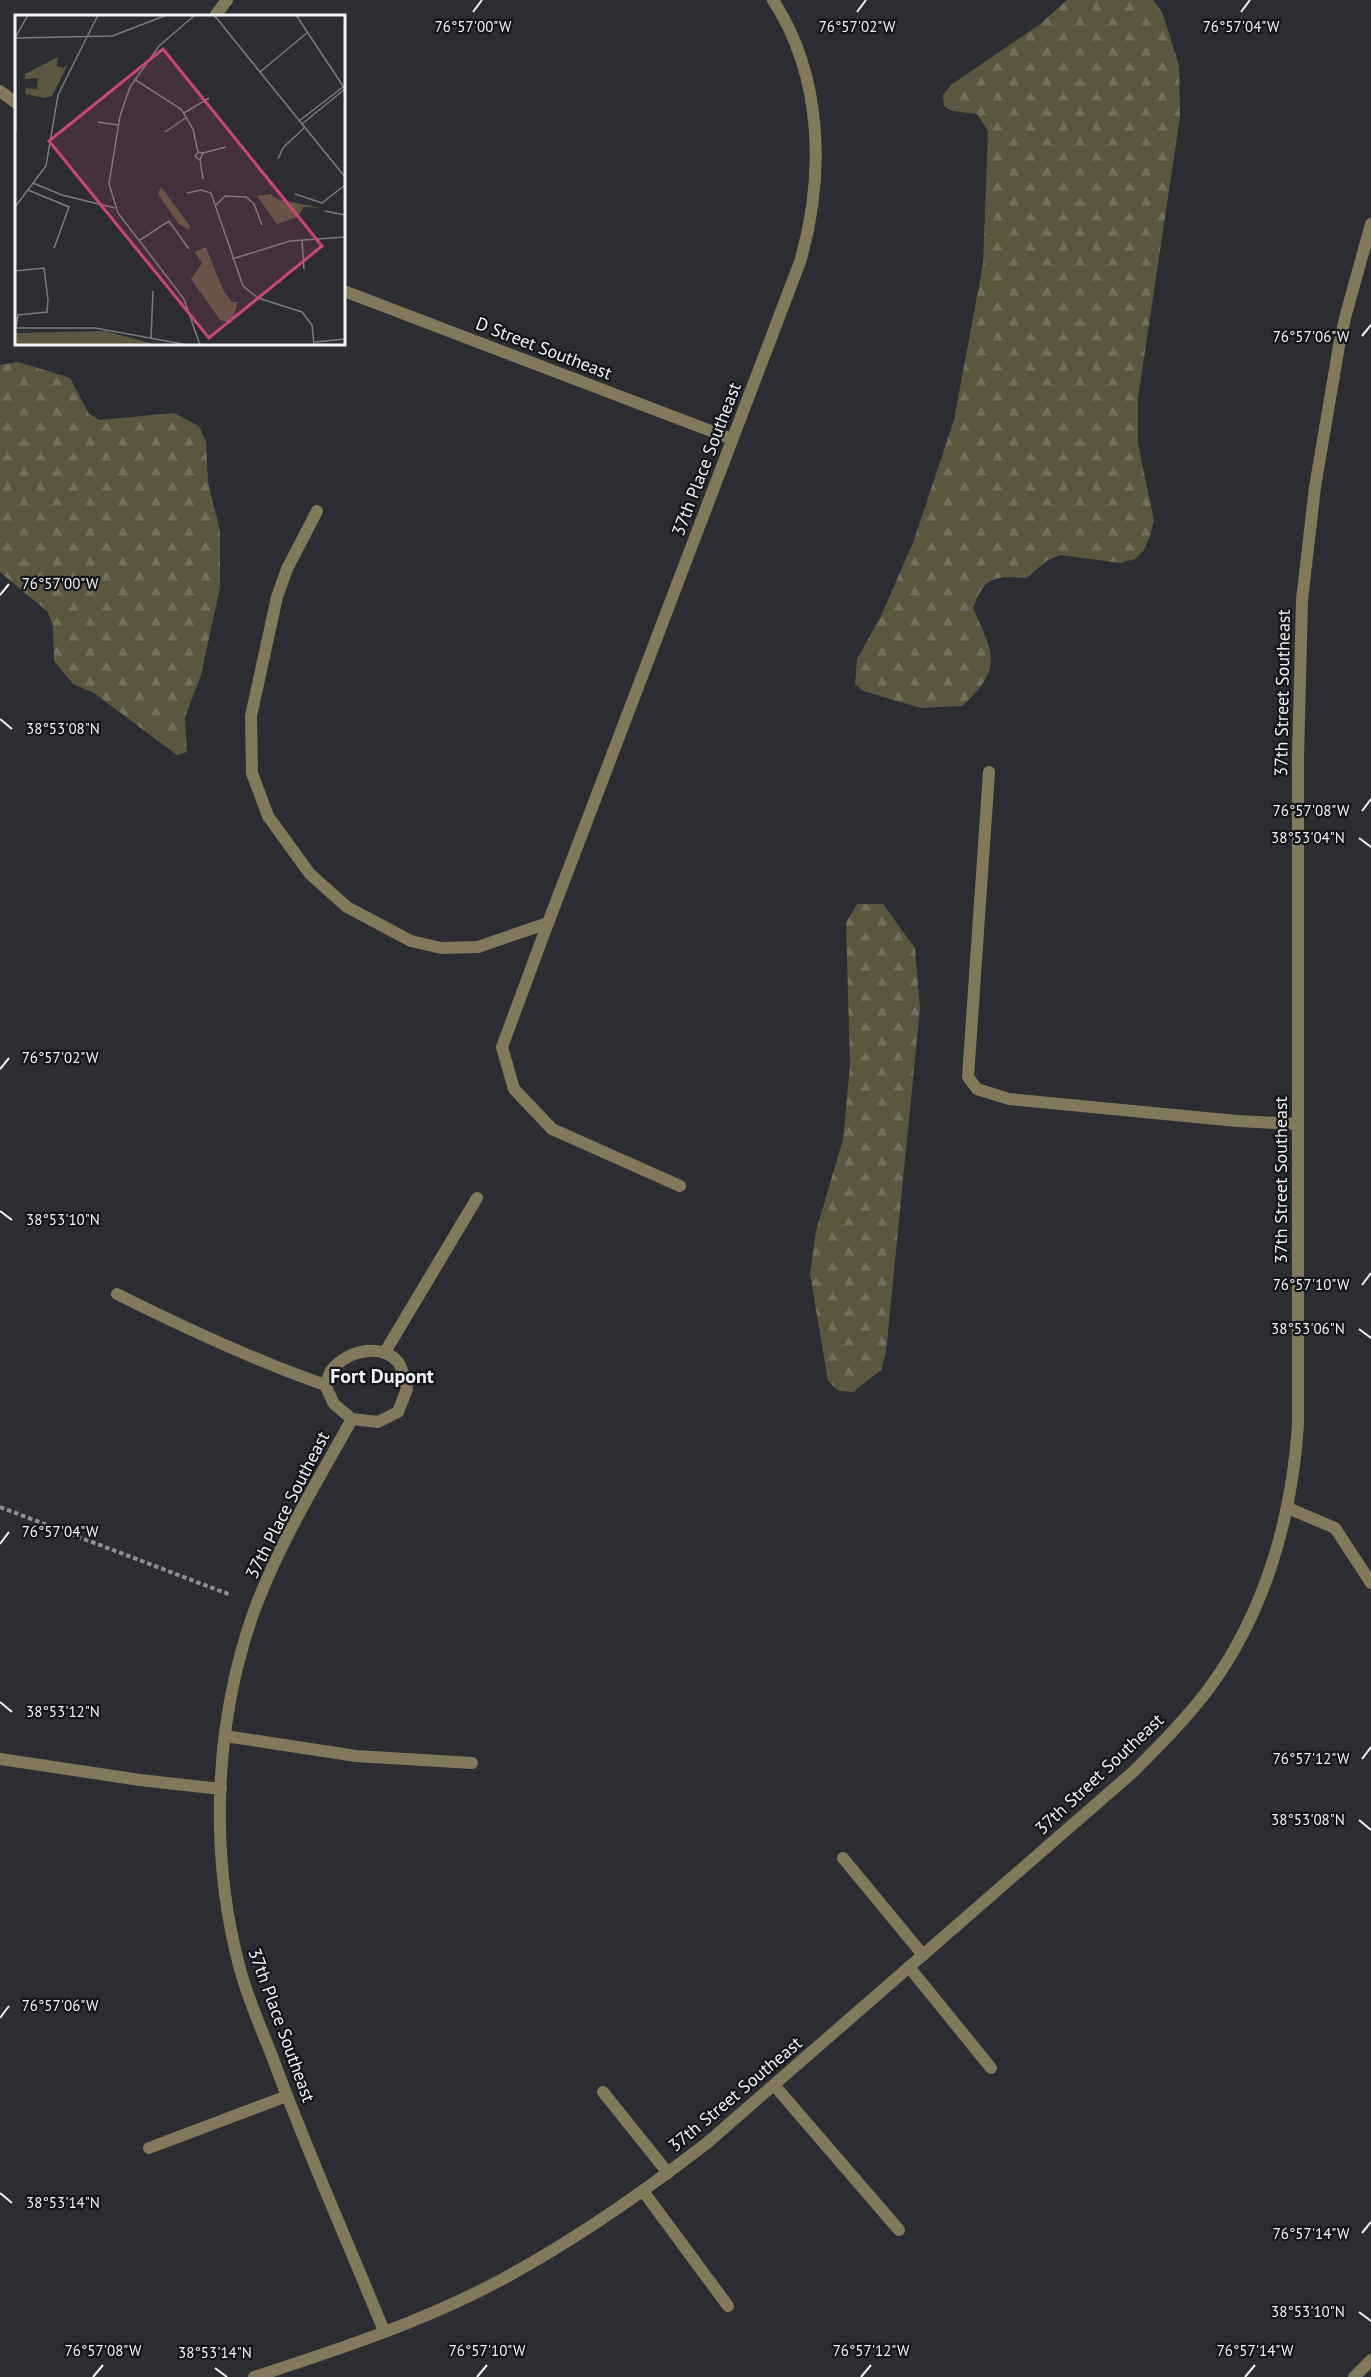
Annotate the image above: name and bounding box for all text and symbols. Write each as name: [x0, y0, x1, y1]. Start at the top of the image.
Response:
inset map: [15, 15, 345, 345]
text: 76°57'00"W: [435, 17, 512, 36]
text: 76°57'02"W: [819, 17, 896, 36]
text: 76°57'04"W: [1203, 17, 1280, 36]
street label: D Street Southeast: [473, 311, 615, 385]
text: 76°57'06"W: [1273, 327, 1350, 346]
street label: 37th Place Southeast: [666, 379, 746, 539]
text: 76°57'00"W: [22, 574, 99, 593]
street label: 37th Street Southeast: [1269, 609, 1295, 777]
text: 38°53'08"N: [26, 719, 100, 738]
text: 76°57'08"W: [1273, 801, 1350, 820]
text: 38°53'04"N: [1271, 828, 1345, 847]
text: 76°57'02"W: [22, 1048, 99, 1067]
street label: 37th Street Southeast: [1269, 1096, 1292, 1264]
text: 38°53'10"N: [26, 1210, 100, 1229]
text: 76°57'10"W: [1273, 1275, 1350, 1294]
text: 38°53'06"N: [1271, 1319, 1345, 1338]
district label: Fort Dupont: [330, 1363, 434, 1389]
street label: 37th Place Southeast: [240, 1427, 334, 1583]
text: 76°57'04"W: [22, 1522, 99, 1541]
text: 38°53'12"N: [26, 1702, 100, 1721]
street label: 37th Street Southeast: [1030, 1709, 1168, 1839]
text: 76°57'12"W: [1273, 1749, 1350, 1768]
text: 38°53'08"N: [1271, 1810, 1345, 1829]
street label: 37th Place Southeast: [243, 1945, 321, 2105]
text: 76°57'06"W: [22, 1996, 99, 2015]
street label: 37th Street Southeast: [664, 2031, 806, 2157]
text: 38°53'14"N: [26, 2193, 100, 2212]
text: 76°57'14"W: [1273, 2224, 1350, 2243]
text: 38°53'10"N: [1271, 2302, 1345, 2321]
text: 76°57'08"W: [65, 2341, 142, 2360]
text: 76°57'10"W: [449, 2341, 526, 2360]
text: 76°57'12"W: [833, 2341, 910, 2360]
text: 76°57'14"W: [1217, 2341, 1294, 2360]
text: 38°53'14"N: [178, 2343, 252, 2362]

